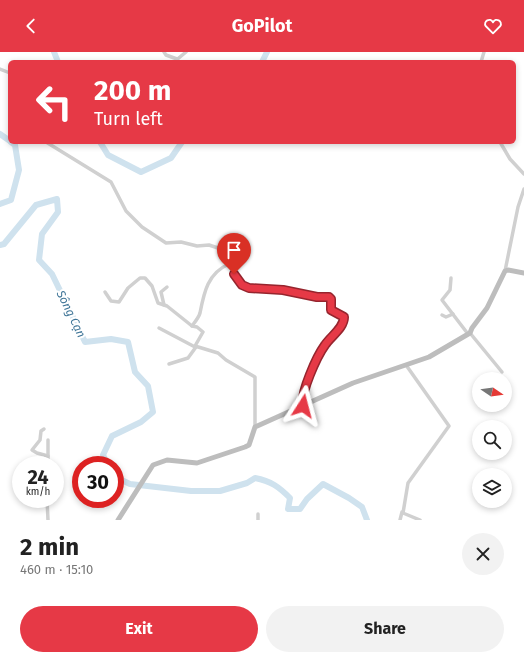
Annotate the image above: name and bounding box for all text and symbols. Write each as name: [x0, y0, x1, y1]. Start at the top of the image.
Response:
icon: back: [20, 15, 42, 37]
text: GoPilot: [232, 15, 292, 37]
icon: heart: [482, 15, 504, 37]
text: 200 m: [94, 74, 172, 107]
icon: left: [28, 76, 80, 128]
text: Turn left: [94, 108, 163, 130]
pin: [217, 233, 251, 274]
icon: arrive: [223, 239, 245, 261]
water label: Sông Cạn: [53, 287, 88, 340]
north arrow: [472, 372, 512, 412]
map controls: [472, 372, 512, 508]
position arrow: [282, 385, 324, 427]
button: search: [472, 420, 512, 460]
speed limit sign: 30: [72, 456, 124, 508]
text: 24: [27, 465, 49, 489]
button: layers: [472, 468, 512, 508]
text: km/h: [26, 486, 50, 498]
text: 2 min: [20, 533, 79, 561]
button: close: [462, 533, 504, 575]
text: 460 m · 15:10: [20, 562, 93, 577]
button: Exit: [20, 606, 258, 652]
button: Share: [266, 606, 504, 652]

